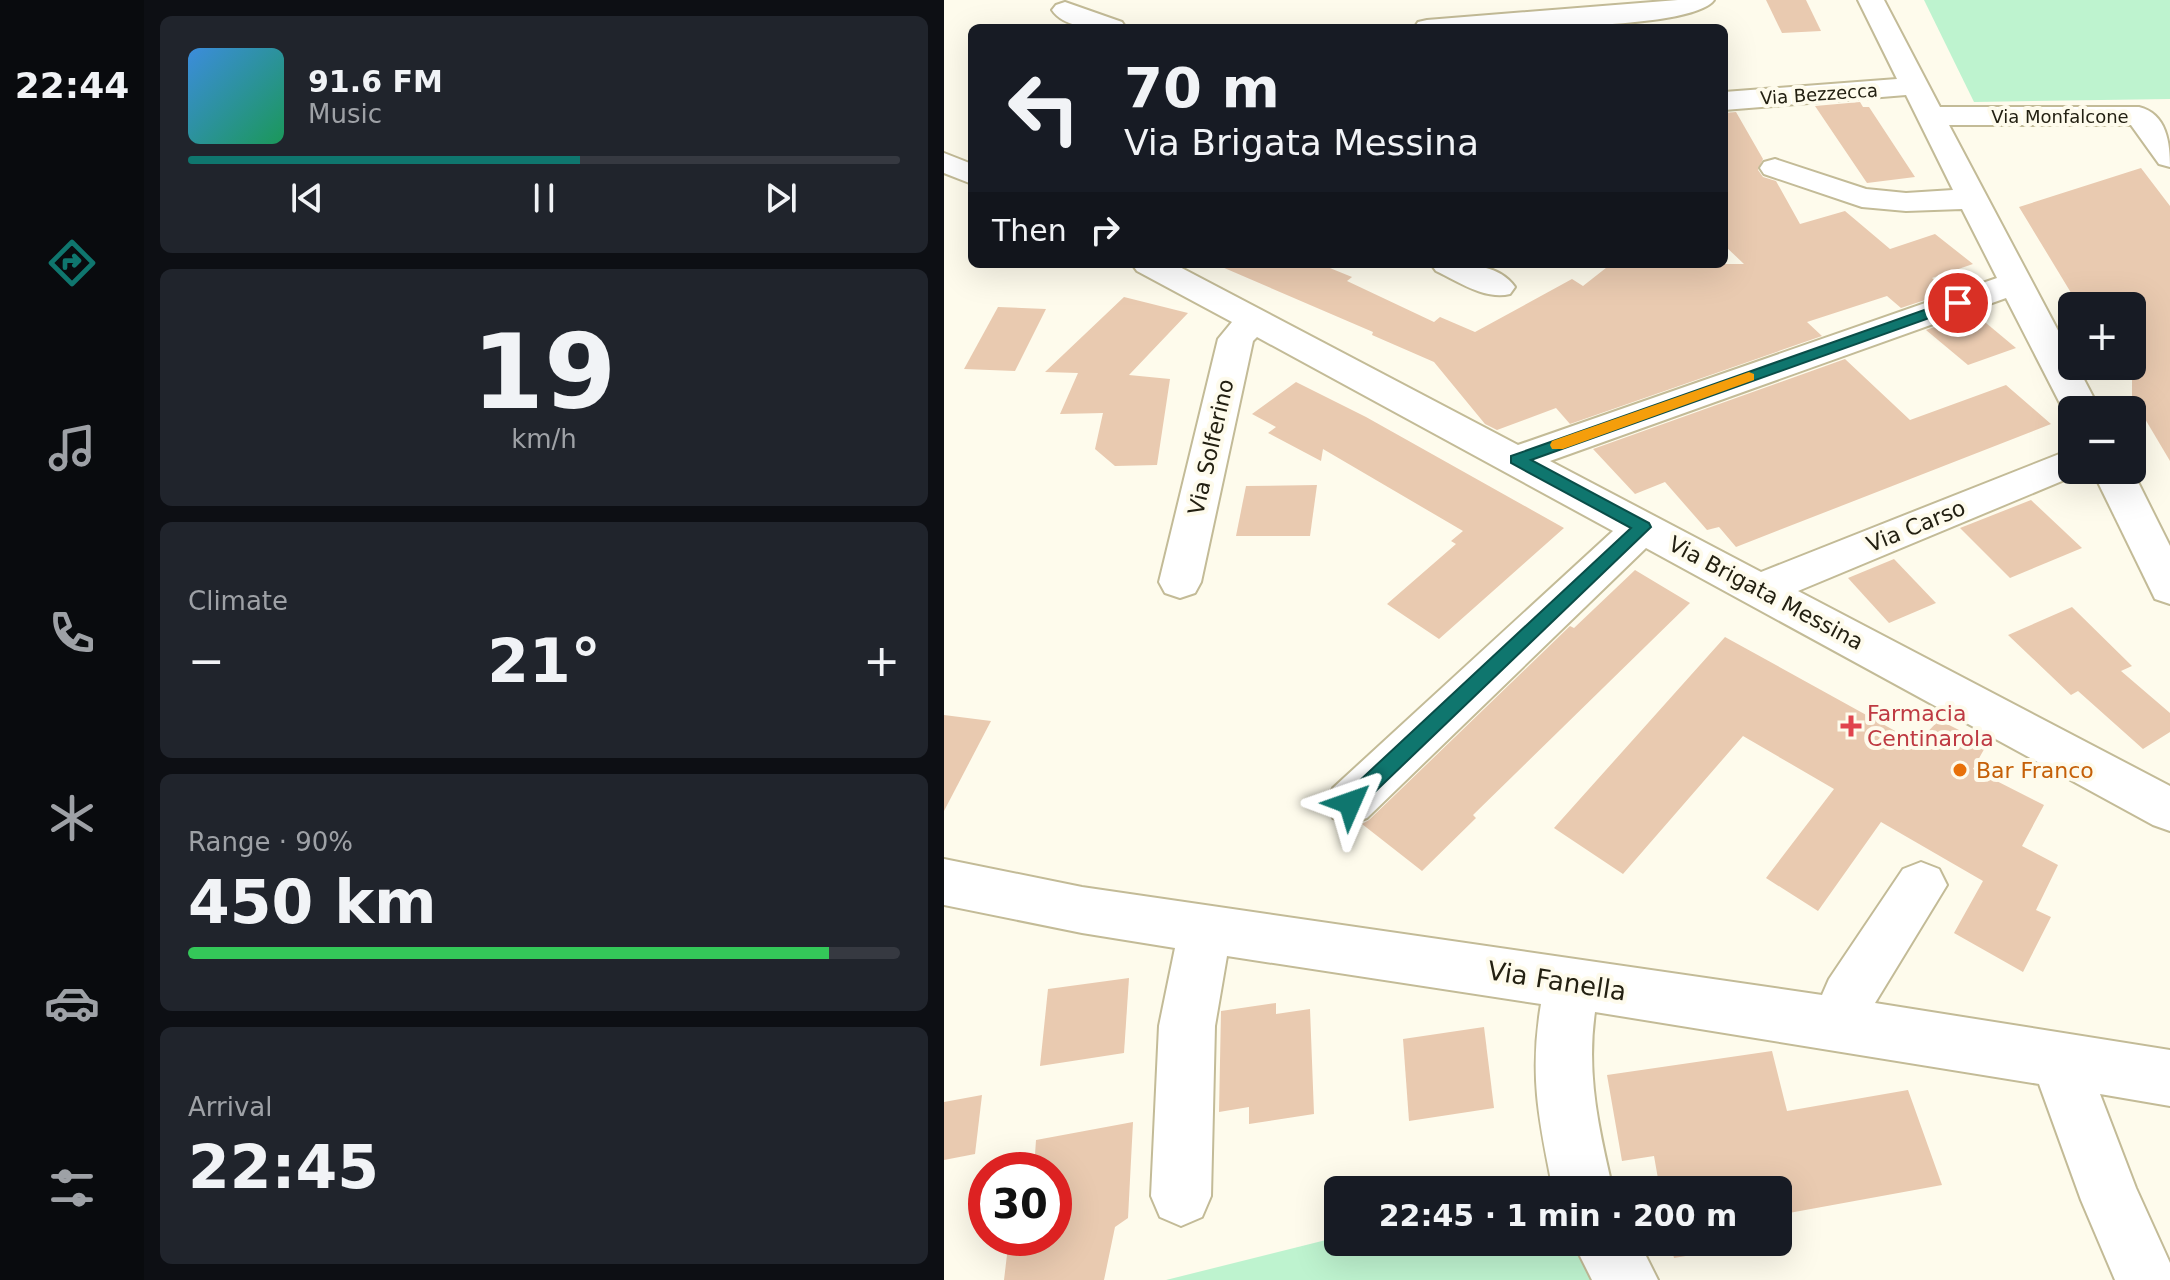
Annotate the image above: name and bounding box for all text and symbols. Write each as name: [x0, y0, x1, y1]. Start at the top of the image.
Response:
text: 70 m: [1124, 55, 1280, 120]
icon: left: [992, 56, 1096, 160]
text: 91.6 FM: [308, 64, 443, 99]
text: 22:44: [15, 65, 129, 106]
street label: Via Bezzecca: [1759, 79, 1879, 109]
text: Music: [308, 99, 382, 129]
street label: Via Monfalcone: [1991, 106, 2129, 127]
text: Via Brigata Messina: [1124, 122, 1479, 163]
icon: previous: [285, 176, 329, 220]
icon: pause: [522, 176, 566, 220]
icon: next: [759, 176, 803, 220]
icon: right: [1083, 208, 1127, 252]
text: Then: [992, 213, 1067, 248]
icon: directions: [44, 235, 100, 291]
pin: [1924, 269, 1992, 337]
icon: arrive: [1936, 281, 1980, 325]
map controls: [2058, 292, 2146, 484]
button: +: [2058, 292, 2146, 380]
text: 19: [472, 311, 616, 433]
street label: Via Solferino: [1183, 377, 1239, 517]
button: −: [2058, 396, 2146, 484]
icon: music: [44, 420, 100, 476]
text: km/h: [511, 424, 577, 454]
street label: Via Carso: [1863, 495, 1969, 557]
street label: Via Brigata Messina: [1664, 531, 1868, 655]
text: Climate: [188, 586, 288, 616]
icon: phone: [44, 605, 100, 661]
text: 21°: [487, 626, 601, 696]
text: −: [188, 635, 225, 686]
text: +: [863, 635, 900, 686]
place label: Farmacia Centinarola: [1867, 701, 1994, 751]
marker: Farmacia Centinarola: [1842, 717, 1860, 735]
place label: Bar Franco: [1976, 758, 2094, 783]
position arrow: [1308, 761, 1392, 845]
marker: Bar Franco: [1951, 761, 1969, 779]
icon: climate: [44, 790, 100, 846]
text: Range · 90%: [188, 827, 353, 857]
text: 450 km: [188, 867, 437, 937]
street label: Via Fanella: [1486, 955, 1628, 1007]
icon: car: [44, 975, 100, 1031]
text: Arrival: [188, 1092, 272, 1122]
text: 22:45: [188, 1132, 379, 1202]
speed limit sign: 30: [968, 1152, 1072, 1256]
icon: filters: [44, 1160, 100, 1216]
text: 22:45 · 1 min · 200 m: [1379, 1198, 1737, 1233]

